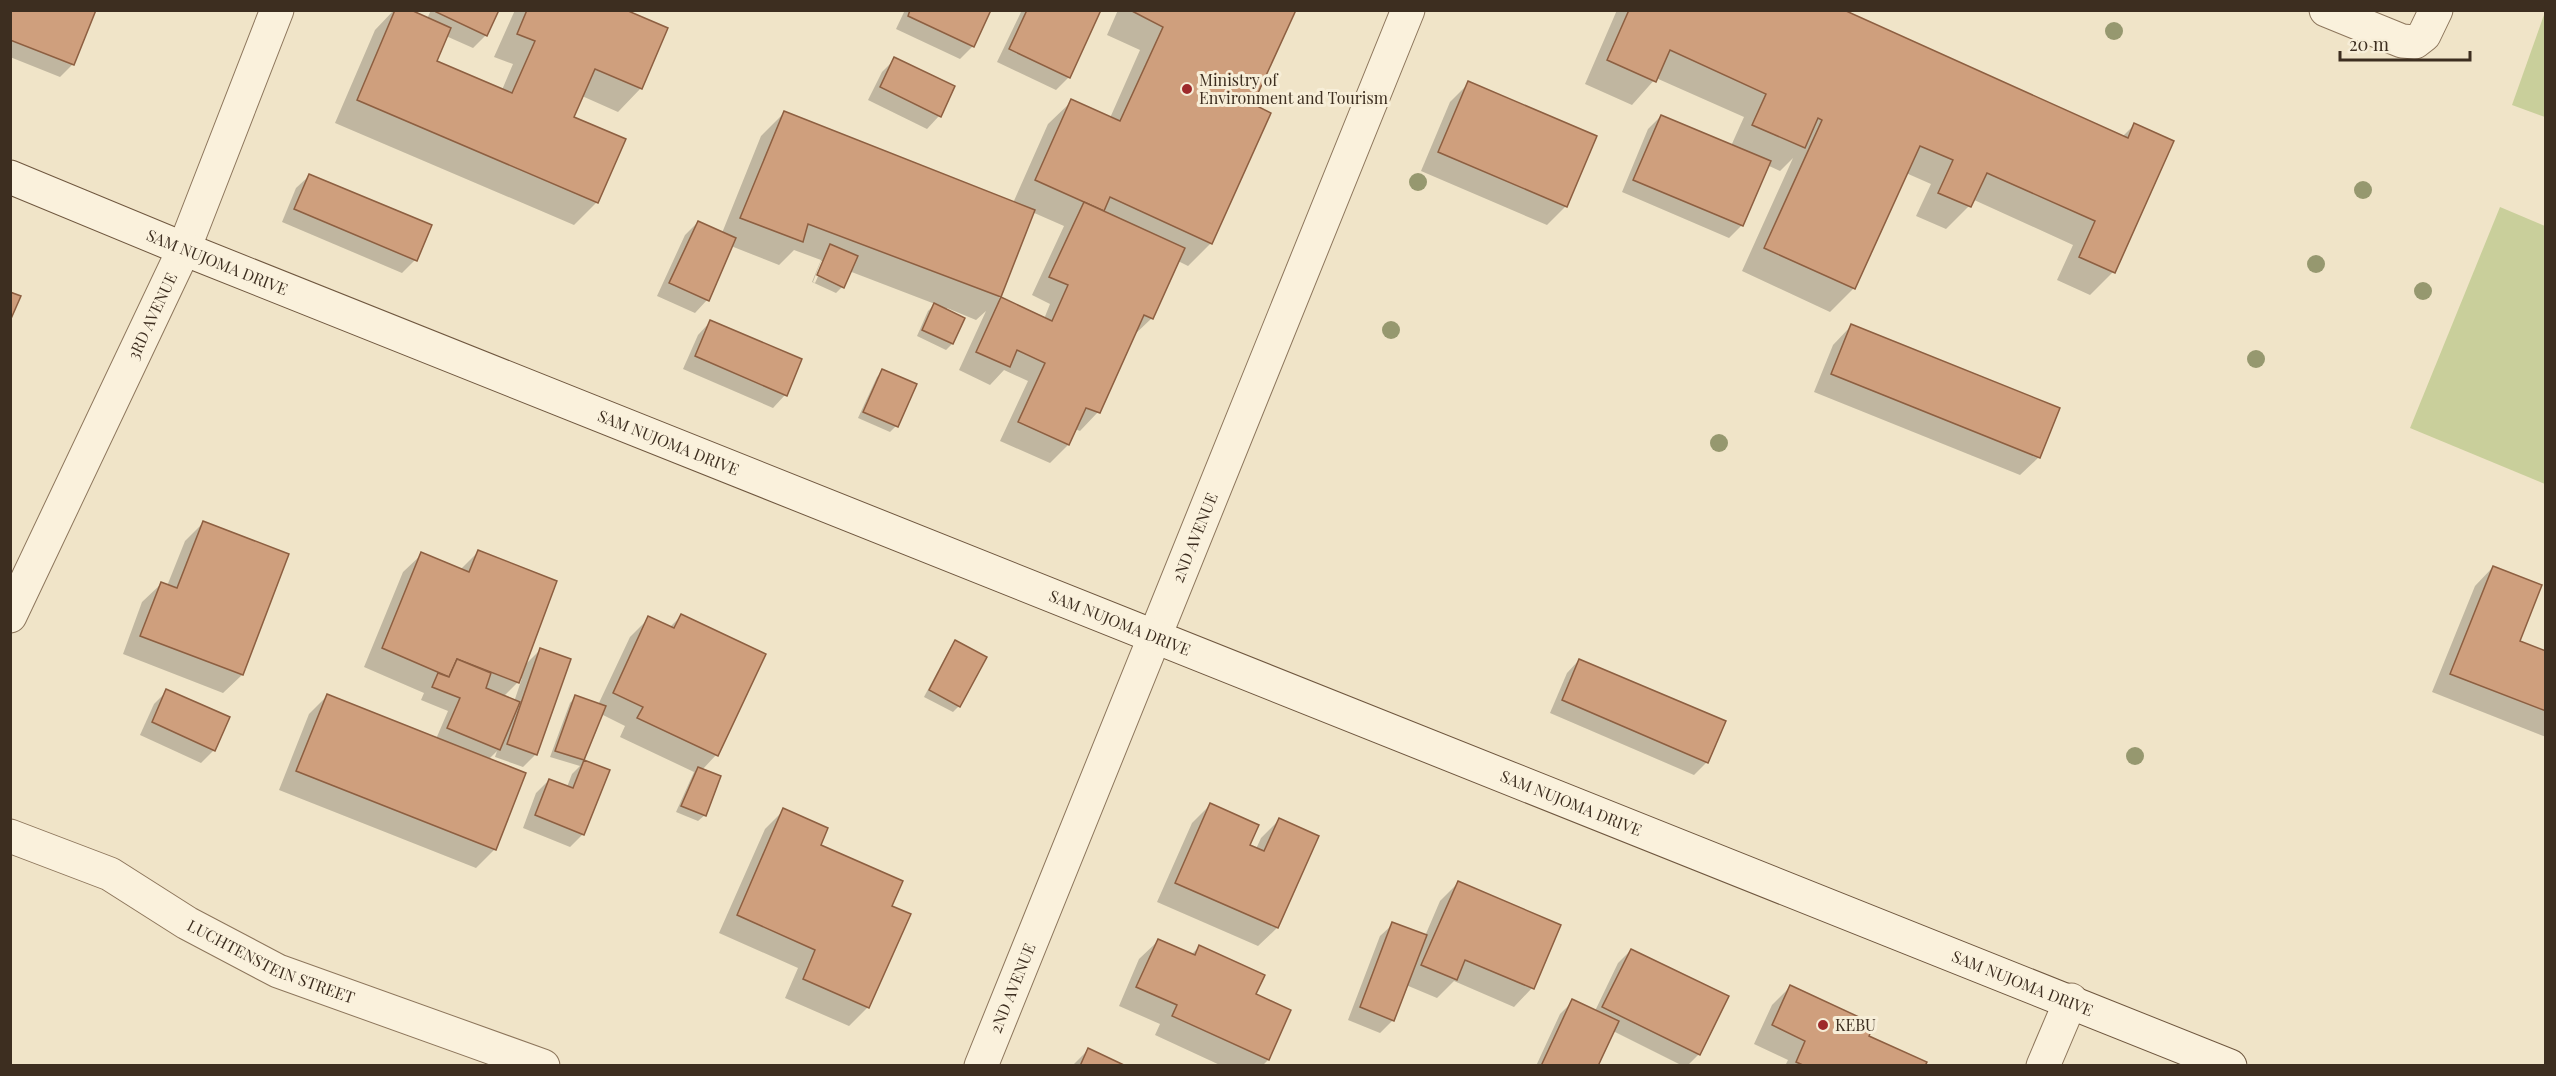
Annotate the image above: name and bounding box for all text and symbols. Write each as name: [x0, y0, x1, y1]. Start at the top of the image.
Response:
scale bar: [2340, 24, 2470, 62]
text: 20 m: [2349, 32, 2389, 56]
place label: Ministry of Environment and Tourism: [1199, 69, 1388, 108]
marker: Ministry of Environment and Tourism: [1180, 82, 1194, 96]
street label: SAM NUJOMA DRIVE: [144, 224, 291, 299]
street label: 3RD AVENUE: [122, 269, 181, 363]
street label: SAM NUJOMA DRIVE: [595, 404, 742, 480]
street label: 2ND AVENUE: [1167, 489, 1222, 585]
street label: SAM NUJOMA DRIVE: [1046, 585, 1194, 660]
street label: SAM NUJOMA DRIVE: [1498, 765, 1645, 840]
street label: LUCHTENSTEIN STREET: [184, 914, 358, 1008]
street label: 2ND AVENUE: [984, 940, 1040, 1036]
street label: SAM NUJOMA DRIVE: [1949, 945, 2096, 1020]
place label: KEBU: [1835, 1014, 1876, 1035]
marker: KEBU: [1816, 1018, 1830, 1032]

